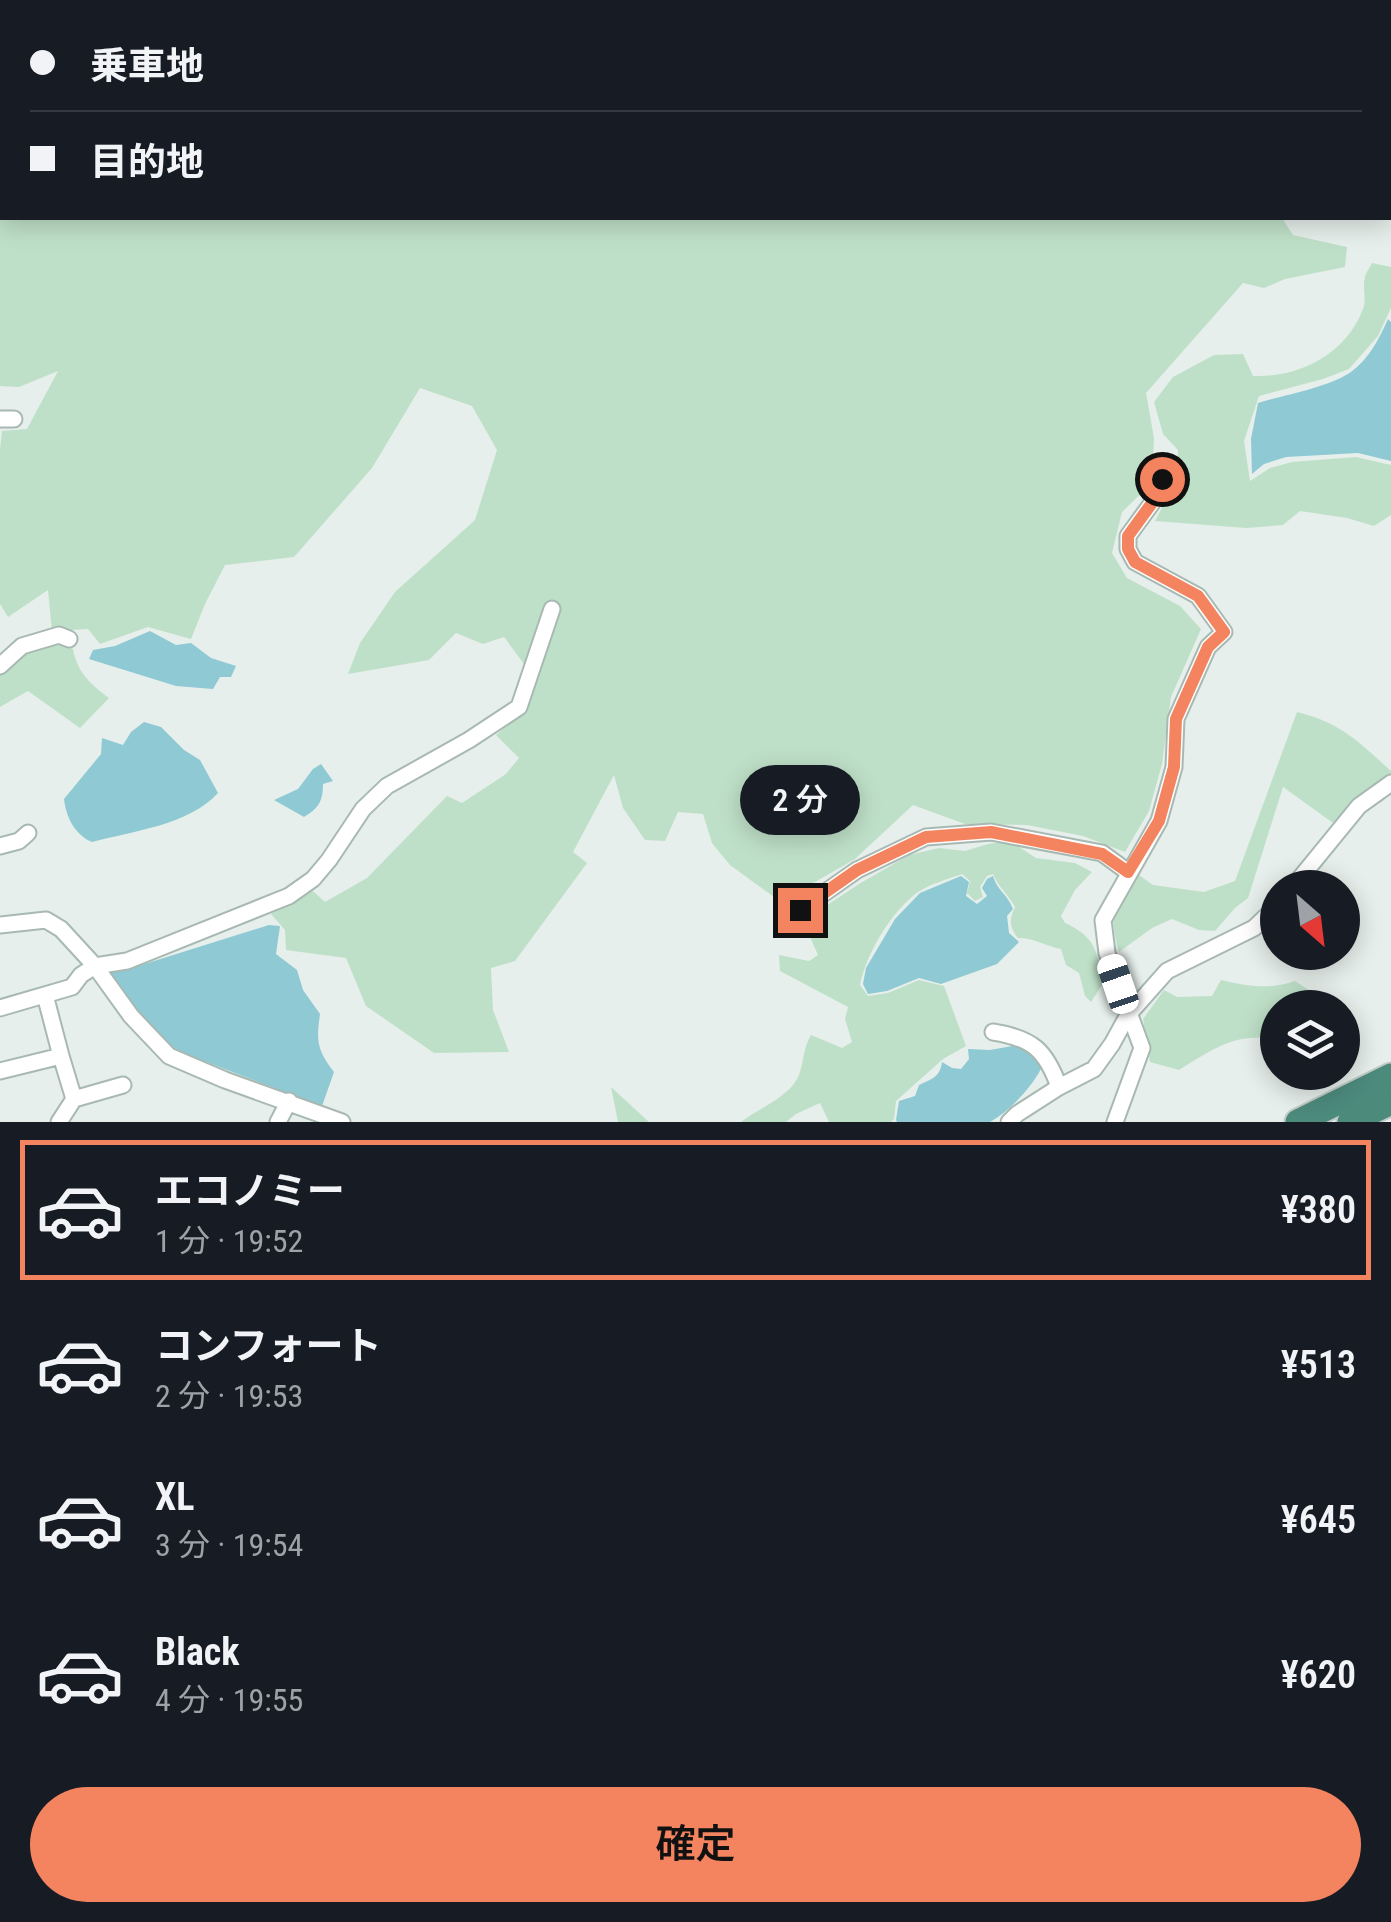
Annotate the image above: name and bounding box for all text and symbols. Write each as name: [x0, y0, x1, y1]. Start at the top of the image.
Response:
text: 乗車地: [90, 44, 204, 88]
text: 目的地: [90, 140, 204, 184]
route start: [1140, 457, 1185, 502]
callout: 2 分: [740, 765, 860, 835]
text: 2 分: [772, 781, 828, 819]
north arrow: [1260, 870, 1360, 970]
map controls: [1260, 870, 1360, 1090]
route end: [778, 888, 823, 933]
car: [1094, 951, 1142, 1017]
button: layers: [1260, 990, 1360, 1090]
icon: car: [35, 1165, 125, 1255]
text: エコノミー: [155, 1169, 345, 1213]
text: ¥380: [1281, 1188, 1356, 1232]
text: 1 分 · 19:52: [155, 1222, 303, 1260]
icon: car: [35, 1320, 125, 1410]
text: コンフォート: [155, 1324, 382, 1368]
text: ¥513: [1281, 1343, 1356, 1387]
text: 2 分 · 19:53: [155, 1377, 303, 1415]
icon: car: [35, 1475, 125, 1565]
text: XL: [155, 1475, 194, 1519]
text: ¥645: [1281, 1498, 1356, 1542]
text: 3 分 · 19:54: [155, 1526, 303, 1564]
icon: car: [35, 1630, 125, 1720]
text: Black: [155, 1630, 239, 1674]
text: ¥620: [1281, 1653, 1356, 1697]
text: 4 分 · 19:55: [155, 1681, 303, 1719]
button: 確定: [30, 1787, 1361, 1902]

